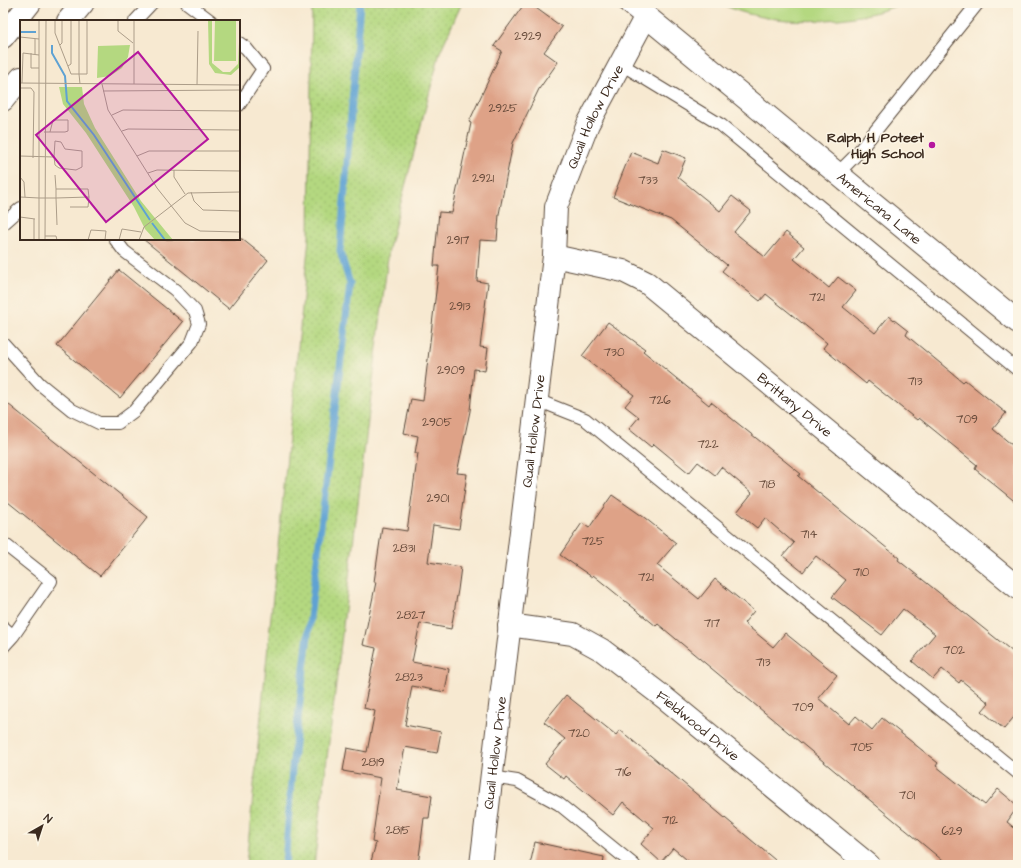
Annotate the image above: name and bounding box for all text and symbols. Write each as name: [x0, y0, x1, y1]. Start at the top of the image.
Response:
inset map: [20, 20, 240, 240]
house number: 2929: [514, 28, 542, 45]
street label: Quail Hollow Drive: [563, 61, 629, 172]
house number: 2925: [488, 100, 518, 117]
place label: Ralph H Poteet High School: [827, 128, 925, 165]
marker: Ralph H Poteet High School: [927, 140, 937, 150]
street label: Americana Lane: [832, 168, 926, 250]
house number: 2921: [472, 170, 495, 187]
house number: 733: [638, 172, 658, 189]
house number: 2917: [447, 232, 470, 249]
house number: 721: [809, 289, 825, 306]
house number: 2913: [449, 298, 471, 315]
house number: 730: [603, 344, 625, 361]
house number: 2909: [437, 362, 465, 379]
street label: Brittany Drive: [752, 368, 837, 443]
street label: Quail Hollow Drive: [517, 373, 551, 489]
house number: 713: [907, 373, 923, 390]
house number: 726: [649, 392, 671, 409]
house number: 709: [956, 411, 978, 428]
house number: 2905: [422, 414, 452, 431]
house number: 722: [697, 436, 719, 453]
house number: 718: [759, 476, 776, 493]
house number: 2901: [427, 490, 450, 507]
house number: 714: [800, 526, 818, 543]
house number: 725: [582, 533, 605, 550]
house number: 2831: [393, 540, 416, 557]
house number: 710: [853, 564, 870, 581]
house number: 721: [638, 569, 654, 586]
house number: 2827: [397, 607, 426, 624]
house number: 717: [704, 615, 721, 632]
house number: 702: [943, 642, 965, 659]
house number: 713: [755, 654, 771, 671]
house number: 2823: [395, 669, 423, 686]
street label: Fieldwood Drive: [652, 686, 744, 767]
street label: Quail Hollow Drive: [479, 695, 512, 810]
house number: 709: [792, 699, 814, 716]
house number: 720: [568, 725, 590, 742]
house number: 705: [850, 739, 874, 756]
house number: 2819: [361, 754, 385, 771]
house number: 716: [615, 764, 632, 781]
house number: 701: [899, 787, 916, 804]
north arrow: [22, 806, 62, 846]
text: N: [41, 811, 55, 827]
house number: 712: [662, 812, 678, 829]
house number: 2815: [386, 822, 411, 839]
house number: 629: [941, 823, 963, 840]

